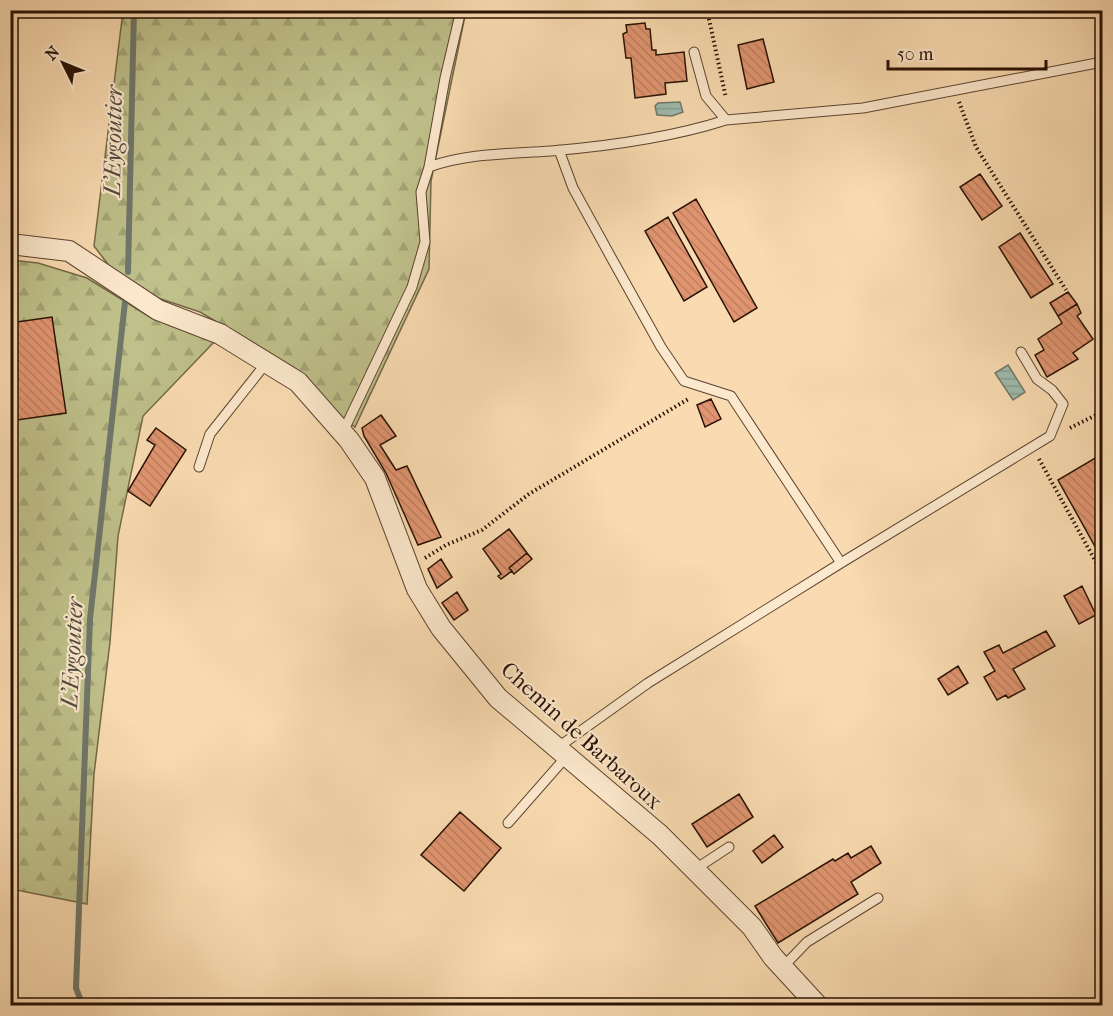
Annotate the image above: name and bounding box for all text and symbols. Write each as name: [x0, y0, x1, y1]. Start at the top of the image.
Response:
north arrow: [33, 33, 93, 93]
scale bar: [888, 33, 1046, 71]
text: N: [41, 42, 64, 64]
text: 50 m: [897, 44, 934, 65]
water label: L'Eygoutier: [98, 83, 128, 199]
water label: L'Eygoutier: [55, 594, 89, 711]
street label: Chemin de Barbaroux: [496, 657, 667, 815]

